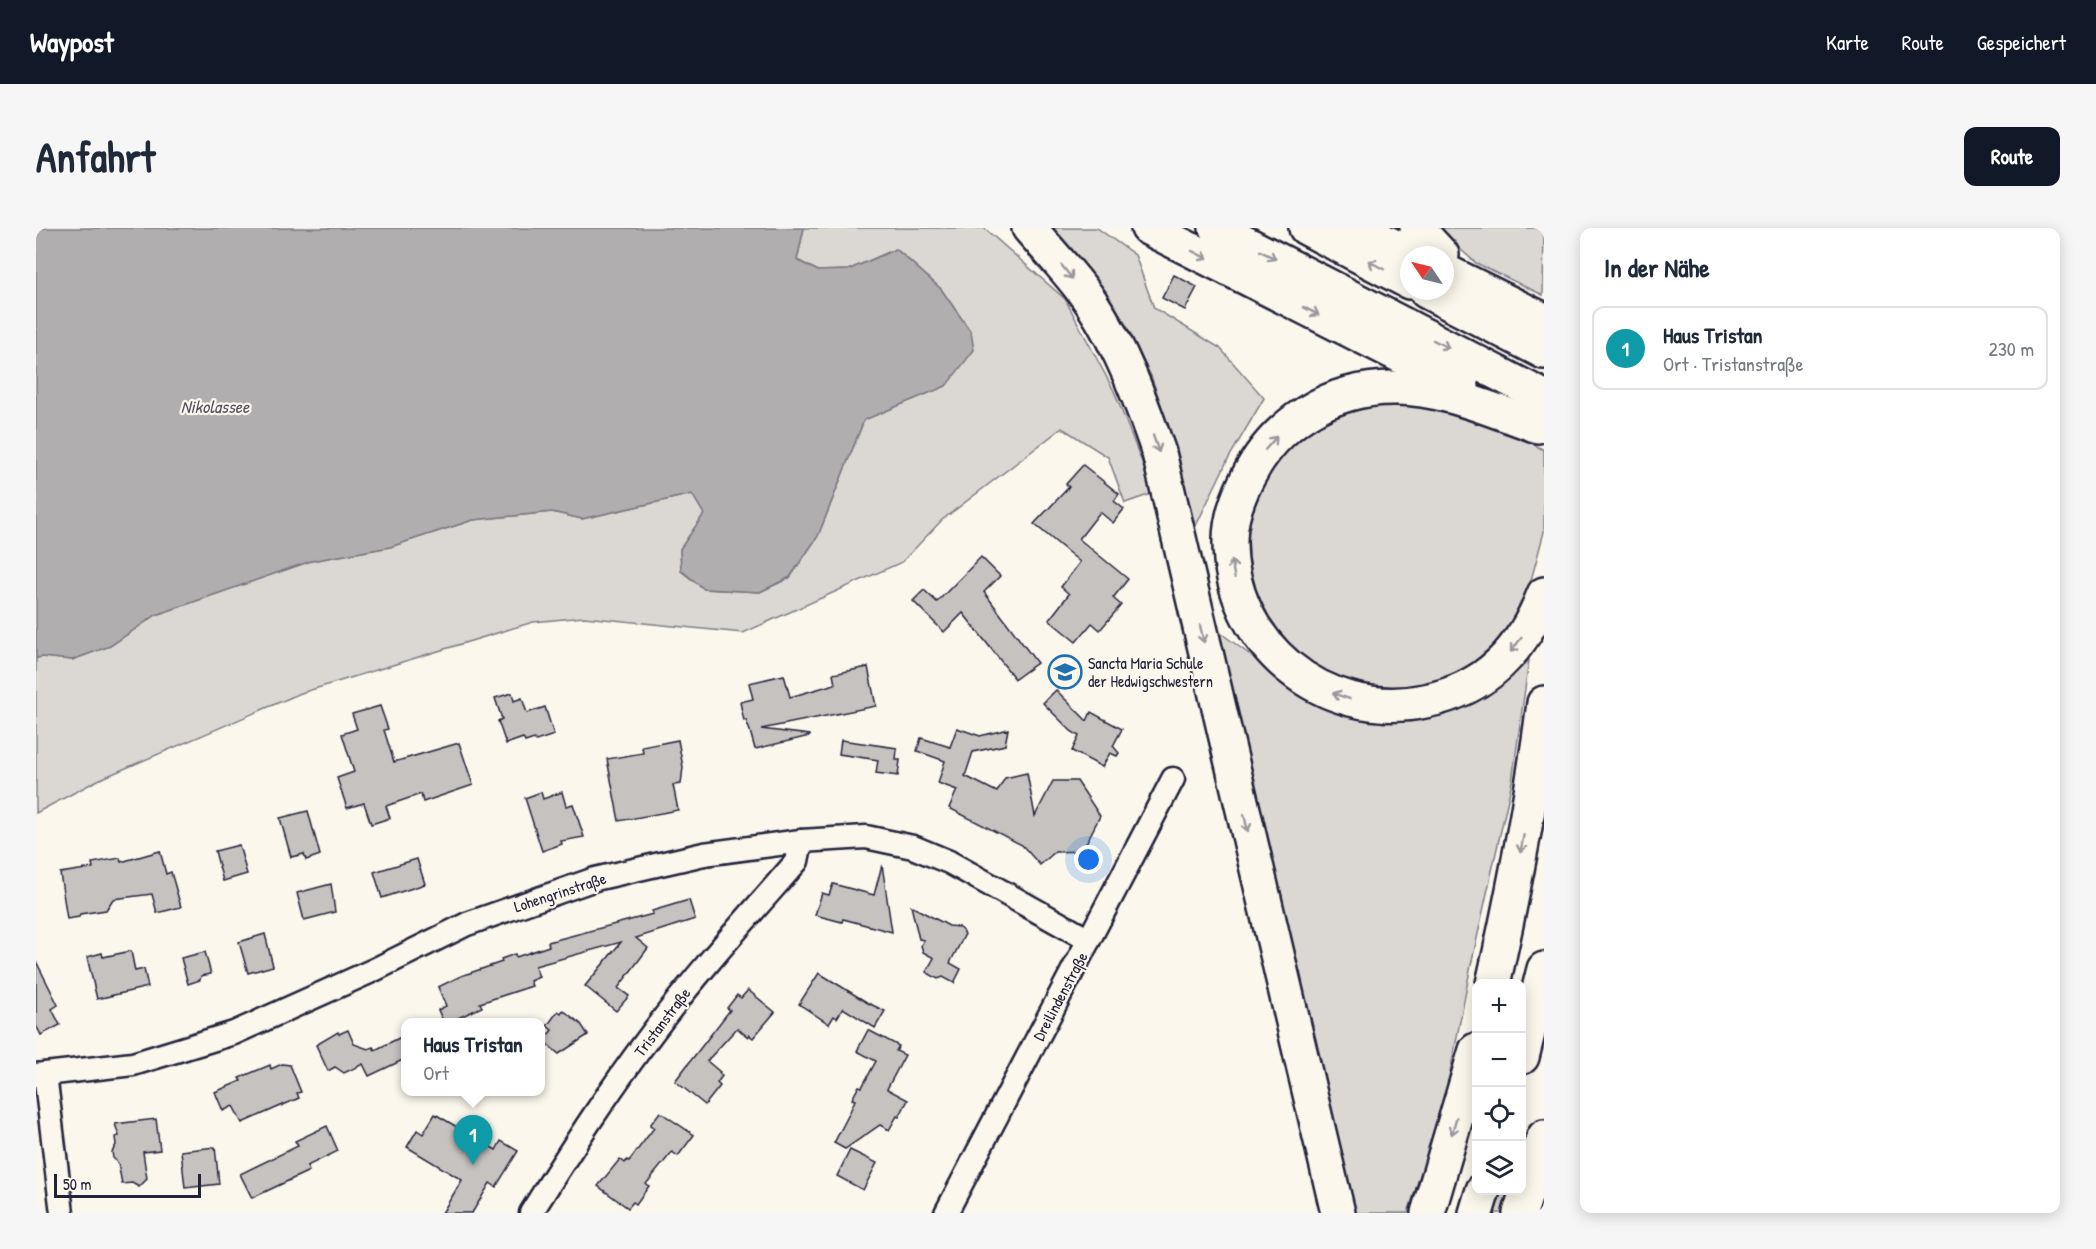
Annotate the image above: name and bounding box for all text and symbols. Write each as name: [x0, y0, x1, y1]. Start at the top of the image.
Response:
text: Waypost: [30, 23, 114, 61]
text: Karte: [1826, 28, 1869, 57]
text: Route: [1902, 28, 1944, 57]
text: Gespeichert: [1977, 28, 2066, 57]
button: Route: [1964, 127, 2060, 186]
text: Anfahrt: [36, 128, 155, 185]
north arrow: [1400, 246, 1454, 300]
one-way arrow: [1191, 249, 1208, 261]
one-way arrow: [1259, 249, 1276, 261]
text: In der Nähe: [1604, 250, 1710, 285]
one-way arrow: [1368, 259, 1386, 270]
one-way arrow: [1061, 264, 1074, 280]
one-way arrow: [1301, 306, 1319, 318]
text: Haus Tristan: [1663, 320, 1763, 350]
text: 1: [1622, 335, 1629, 362]
text: 230 m: [1989, 335, 2034, 362]
one-way arrow: [1432, 339, 1450, 350]
text: Ort · Tristanstraße: [1663, 350, 1804, 377]
water label: Nikolassee: [181, 394, 250, 419]
one-way arrow: [1151, 434, 1162, 453]
one-way arrow: [1264, 436, 1278, 451]
one-way arrow: [1227, 560, 1238, 580]
one-way arrow: [1196, 624, 1208, 643]
one-way arrow: [1510, 637, 1522, 653]
place label: Sancta Maria Schule der Hedwigschwestern: [1088, 652, 1213, 692]
school or university icon: Sancta Maria Schule der Hedwigschwestern: [1047, 654, 1083, 690]
one-way arrow: [1332, 689, 1351, 700]
one-way arrow: [1241, 814, 1253, 833]
one-way arrow: [1516, 834, 1527, 854]
your location: [1074, 845, 1103, 874]
street label: Lohengrinstraße: [511, 867, 610, 917]
street label: Dreilindenstraße: [1027, 947, 1093, 1044]
map controls: [1472, 979, 1526, 1195]
button: +: [1472, 979, 1526, 1033]
street label: Tristanstraße: [629, 982, 696, 1061]
popup: [401, 1018, 545, 1096]
text: Haus Tristan: [423, 1029, 523, 1059]
button: −: [1472, 1033, 1526, 1087]
text: Ort: [423, 1059, 449, 1086]
button: locate: [1472, 1087, 1526, 1141]
pin: 1: [454, 1116, 492, 1165]
one-way arrow: [1448, 1116, 1460, 1135]
button: layers: [1472, 1141, 1526, 1195]
scale bar: [54, 1171, 201, 1198]
text: 50 m: [63, 1173, 92, 1195]

